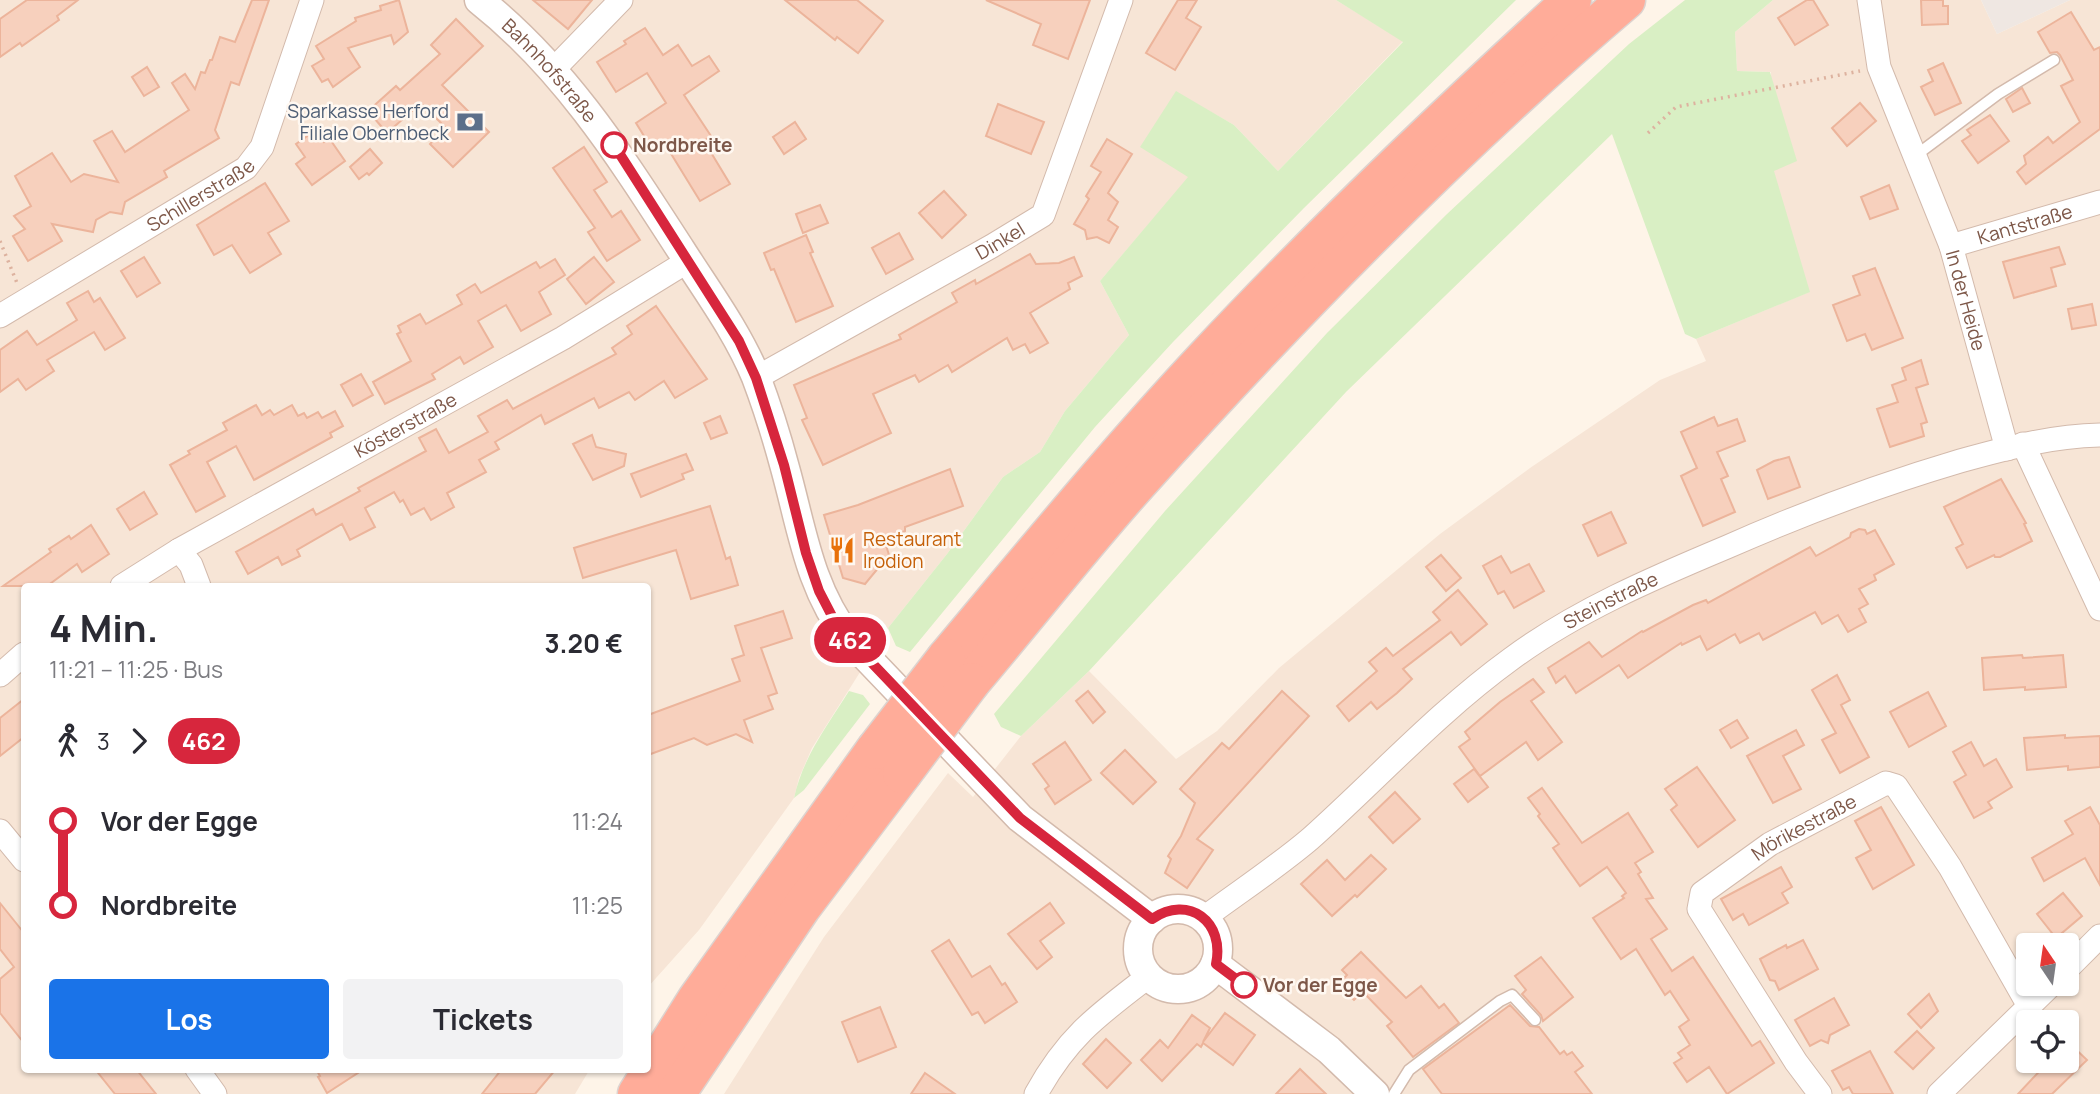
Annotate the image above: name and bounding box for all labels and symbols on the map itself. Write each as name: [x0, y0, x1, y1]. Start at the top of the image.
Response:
street label: Bahnhofstraße: [496, 13, 603, 128]
place label: Sparkasse Herford Filiale Obernbeck: [287, 98, 450, 146]
bank icon: Sparkasse Herford Filiale Obernbeck: [455, 107, 485, 137]
marker: Nordbreite: [601, 132, 627, 158]
place label: Nordbreite: [633, 132, 733, 158]
street label: Schillerstraße: [142, 154, 261, 238]
street label: Kantstraße: [1974, 198, 2075, 251]
street label: Dinkel: [971, 216, 1030, 266]
street label: In der Heide: [1940, 247, 1992, 354]
street label: Kösterstraße: [349, 386, 461, 464]
place label: Restaurant Irodion: [863, 526, 961, 574]
restaurant icon: Restaurant Irodion: [827, 535, 857, 565]
street label: Steinstraße: [1558, 565, 1662, 635]
line badge: 462: [810, 617, 890, 663]
street label: Mörikestraße: [1746, 788, 1861, 866]
north arrow: [2016, 933, 2079, 996]
marker: Vor der Egge: [1231, 972, 1257, 998]
place label: Vor der Egge: [1263, 972, 1378, 998]

